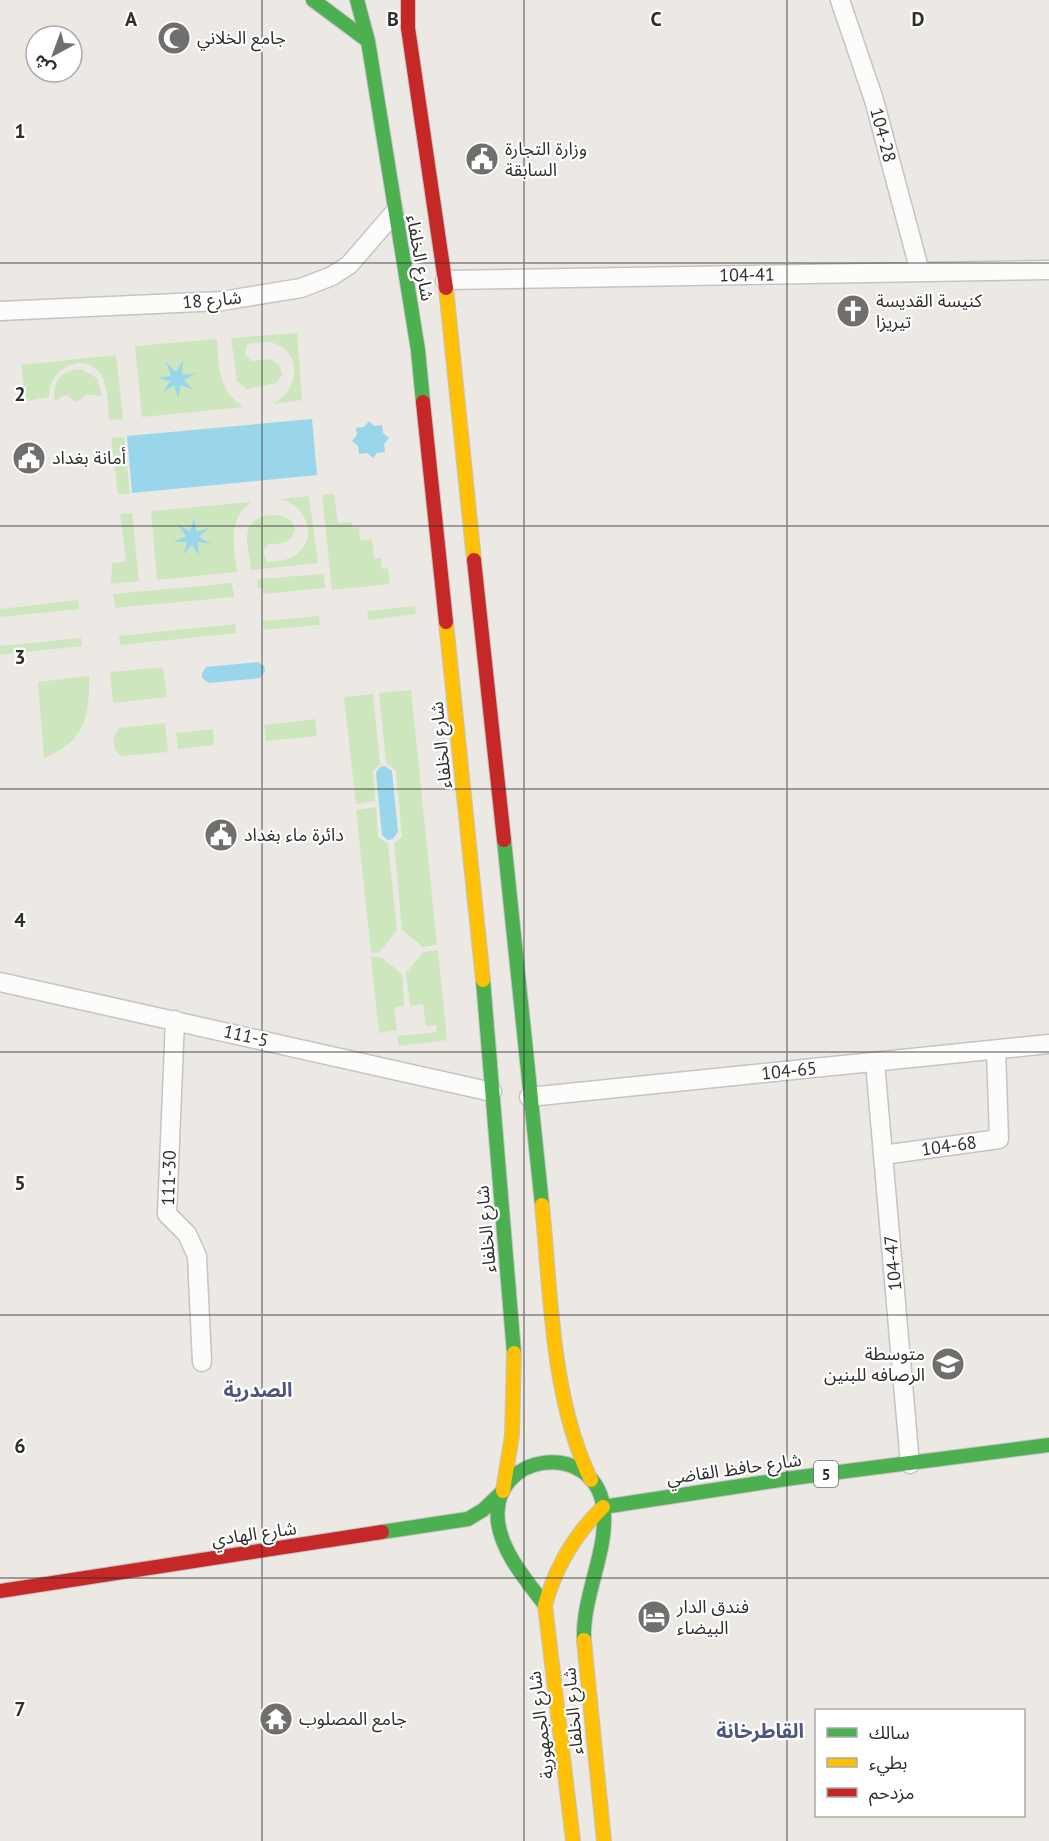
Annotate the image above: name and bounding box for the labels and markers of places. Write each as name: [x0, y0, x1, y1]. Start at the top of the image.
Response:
mosque icon: جامع الخلاني: [156, 20, 192, 56]
place label: جامع الخلاني: [197, 26, 286, 52]
place label: وزارة التجارة السابقة: [505, 137, 587, 181]
public building icon: وزارة التجارة السابقة: [464, 141, 500, 177]
place label: كنيسة القديسة تيريزا: [876, 289, 983, 333]
church icon: كنيسة القديسة تيريزا: [835, 293, 871, 329]
public building icon: أمانة بغداد: [11, 440, 47, 476]
place label: أمانة بغداد: [52, 446, 126, 469]
public building icon: دائرة ماء بغداد: [203, 817, 239, 853]
place label: دائرة ماء بغداد: [244, 823, 344, 846]
place label: متوسطة الرصافه للبنين: [824, 1342, 925, 1386]
school or university icon: متوسطة الرصافه للبنين: [930, 1346, 966, 1382]
place label: فندق الدار البيضاء: [676, 1595, 749, 1639]
hotel icon: فندق الدار البيضاء: [636, 1599, 672, 1635]
temple icon: جامع المصلوب: [258, 1701, 294, 1737]
place label: جامع المصلوب: [299, 1707, 407, 1733]

